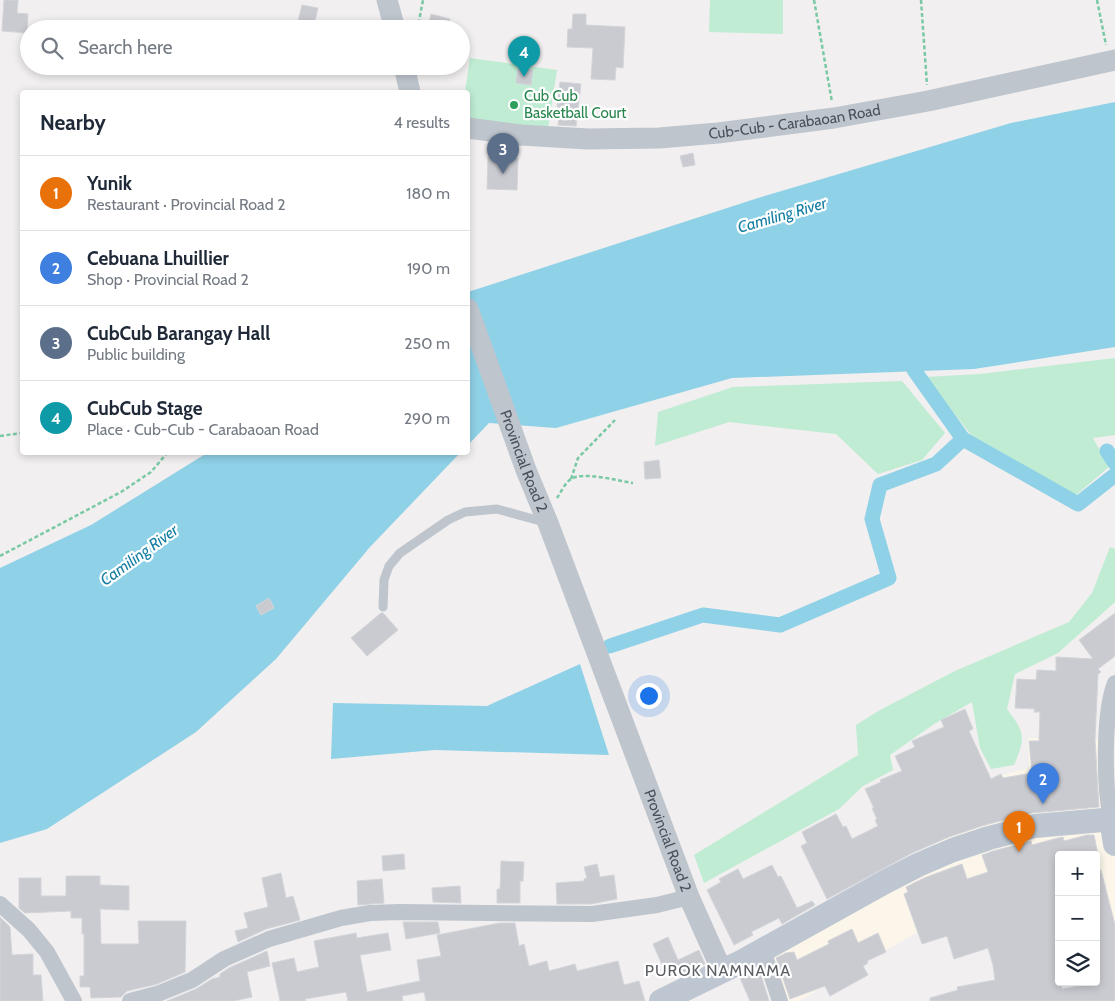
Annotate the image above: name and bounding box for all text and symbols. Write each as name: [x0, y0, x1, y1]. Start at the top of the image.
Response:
search box: [20, 20, 470, 75]
icon: search: [38, 34, 66, 62]
text: Search here: [78, 36, 172, 59]
pin: 4: [508, 36, 540, 77]
place label: Cub Cub Basketball Court: [524, 87, 626, 122]
marker: Cub Cub Basketball Court: [508, 99, 520, 111]
street label: Cub-Cub - Carabaoan Road: [708, 101, 882, 143]
text: Nearby: [40, 110, 106, 135]
text: 4 results: [393, 113, 450, 132]
pin: 3: [487, 133, 519, 174]
text: Yunik: [87, 172, 132, 195]
text: 1: [53, 184, 59, 203]
text: 180 m: [406, 184, 450, 203]
water label: Camiling River: [735, 193, 830, 237]
text: Restaurant · Provincial Road 2: [87, 195, 286, 214]
text: Cebuana Lhuillier: [87, 247, 229, 270]
text: 2: [52, 259, 60, 278]
text: 190 m: [407, 259, 450, 278]
text: Shop · Provincial Road 2: [87, 270, 249, 289]
text: CubCub Barangay Hall: [87, 322, 270, 345]
text: 3: [52, 334, 60, 353]
text: 250 m: [404, 334, 450, 353]
text: Public building: [87, 345, 185, 364]
text: CubCub Stage: [87, 397, 203, 420]
street label: Provincial Road 2: [496, 408, 552, 515]
text: 4: [51, 409, 61, 428]
text: 290 m: [404, 409, 450, 428]
text: Place · Cub-Cub - Carabaoan Road: [87, 420, 319, 439]
water label: Camiling River: [96, 520, 182, 590]
your location: [636, 683, 662, 709]
pin: 2: [1027, 763, 1059, 804]
street label: Provincial Road 2: [640, 787, 695, 894]
pin: 1: [1003, 811, 1035, 852]
map controls: [1055, 851, 1100, 986]
button: +: [1055, 851, 1100, 896]
button: −: [1055, 896, 1100, 941]
button: layers: [1055, 941, 1100, 986]
district label: PUROK NAMNAMA: [645, 961, 791, 980]

